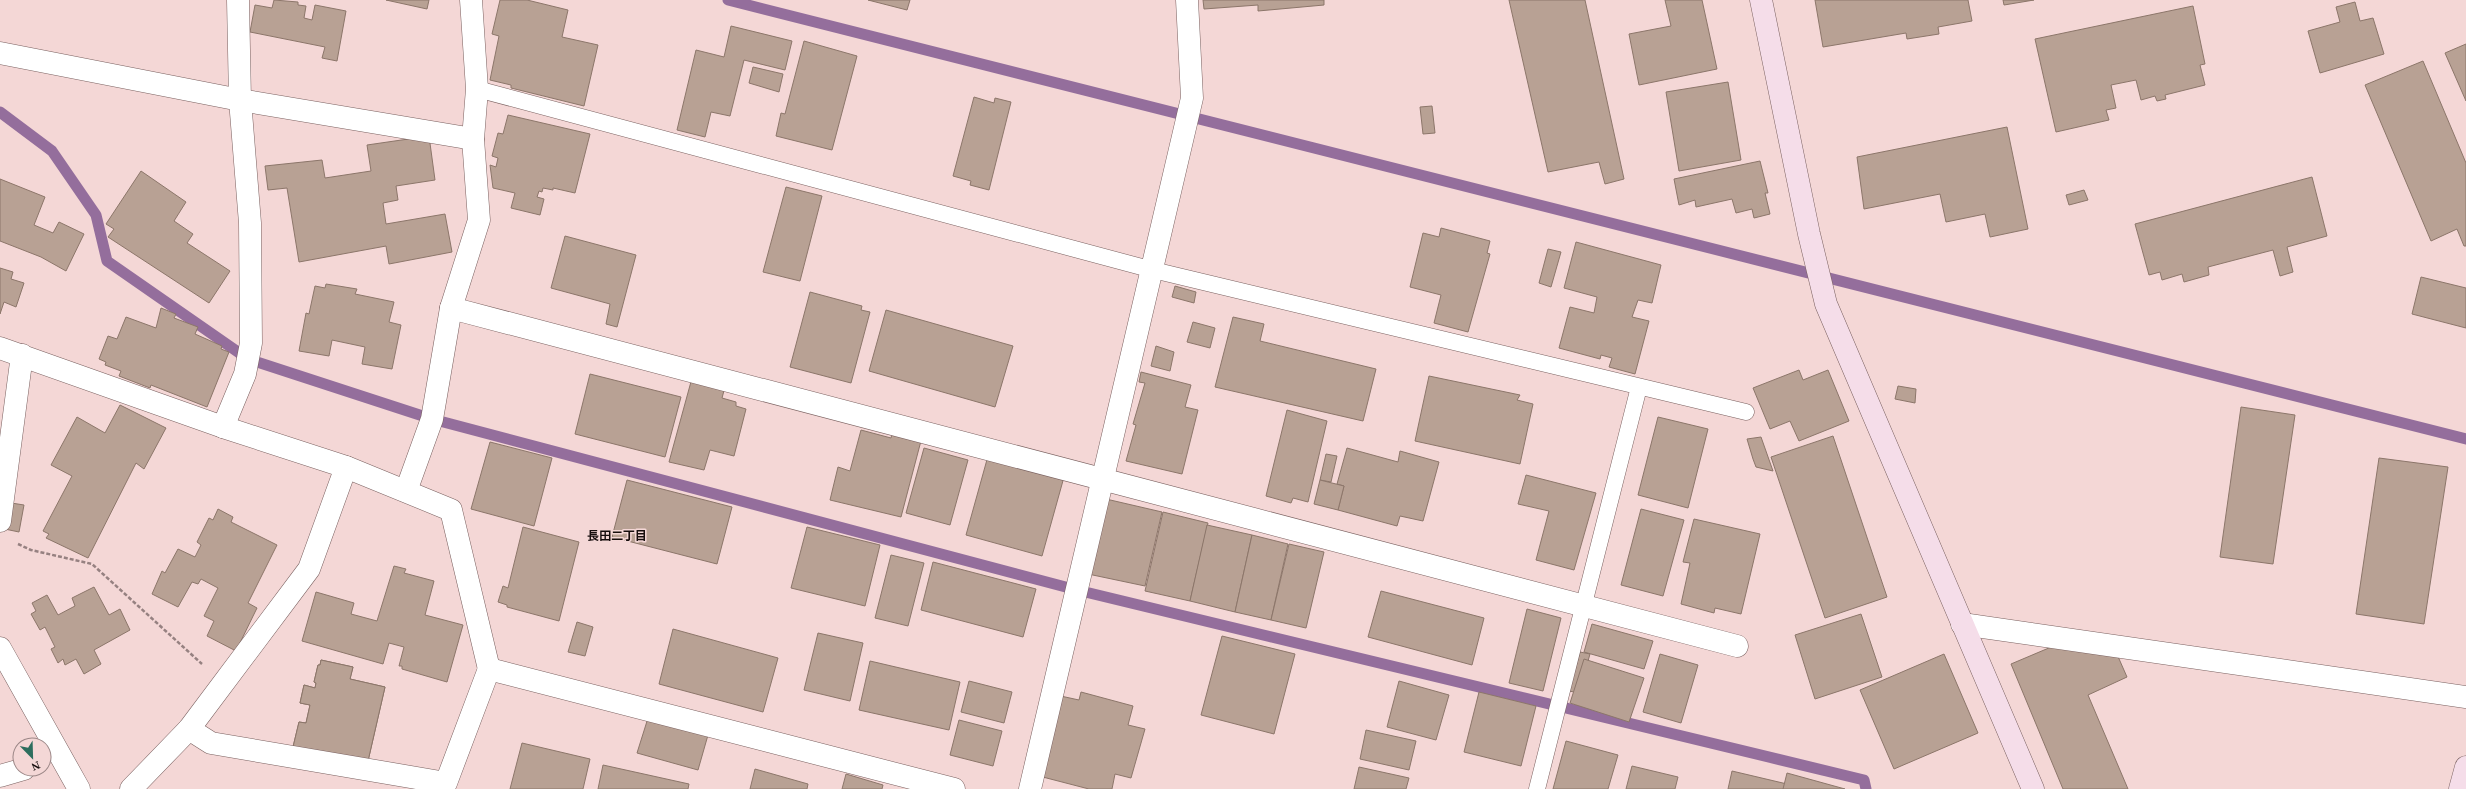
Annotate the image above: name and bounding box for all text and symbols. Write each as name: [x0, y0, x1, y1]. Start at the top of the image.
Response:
district label: 長田二丁目: [587, 529, 647, 543]
north arrow: [12, 737, 52, 777]
text: N: [30, 759, 42, 773]

